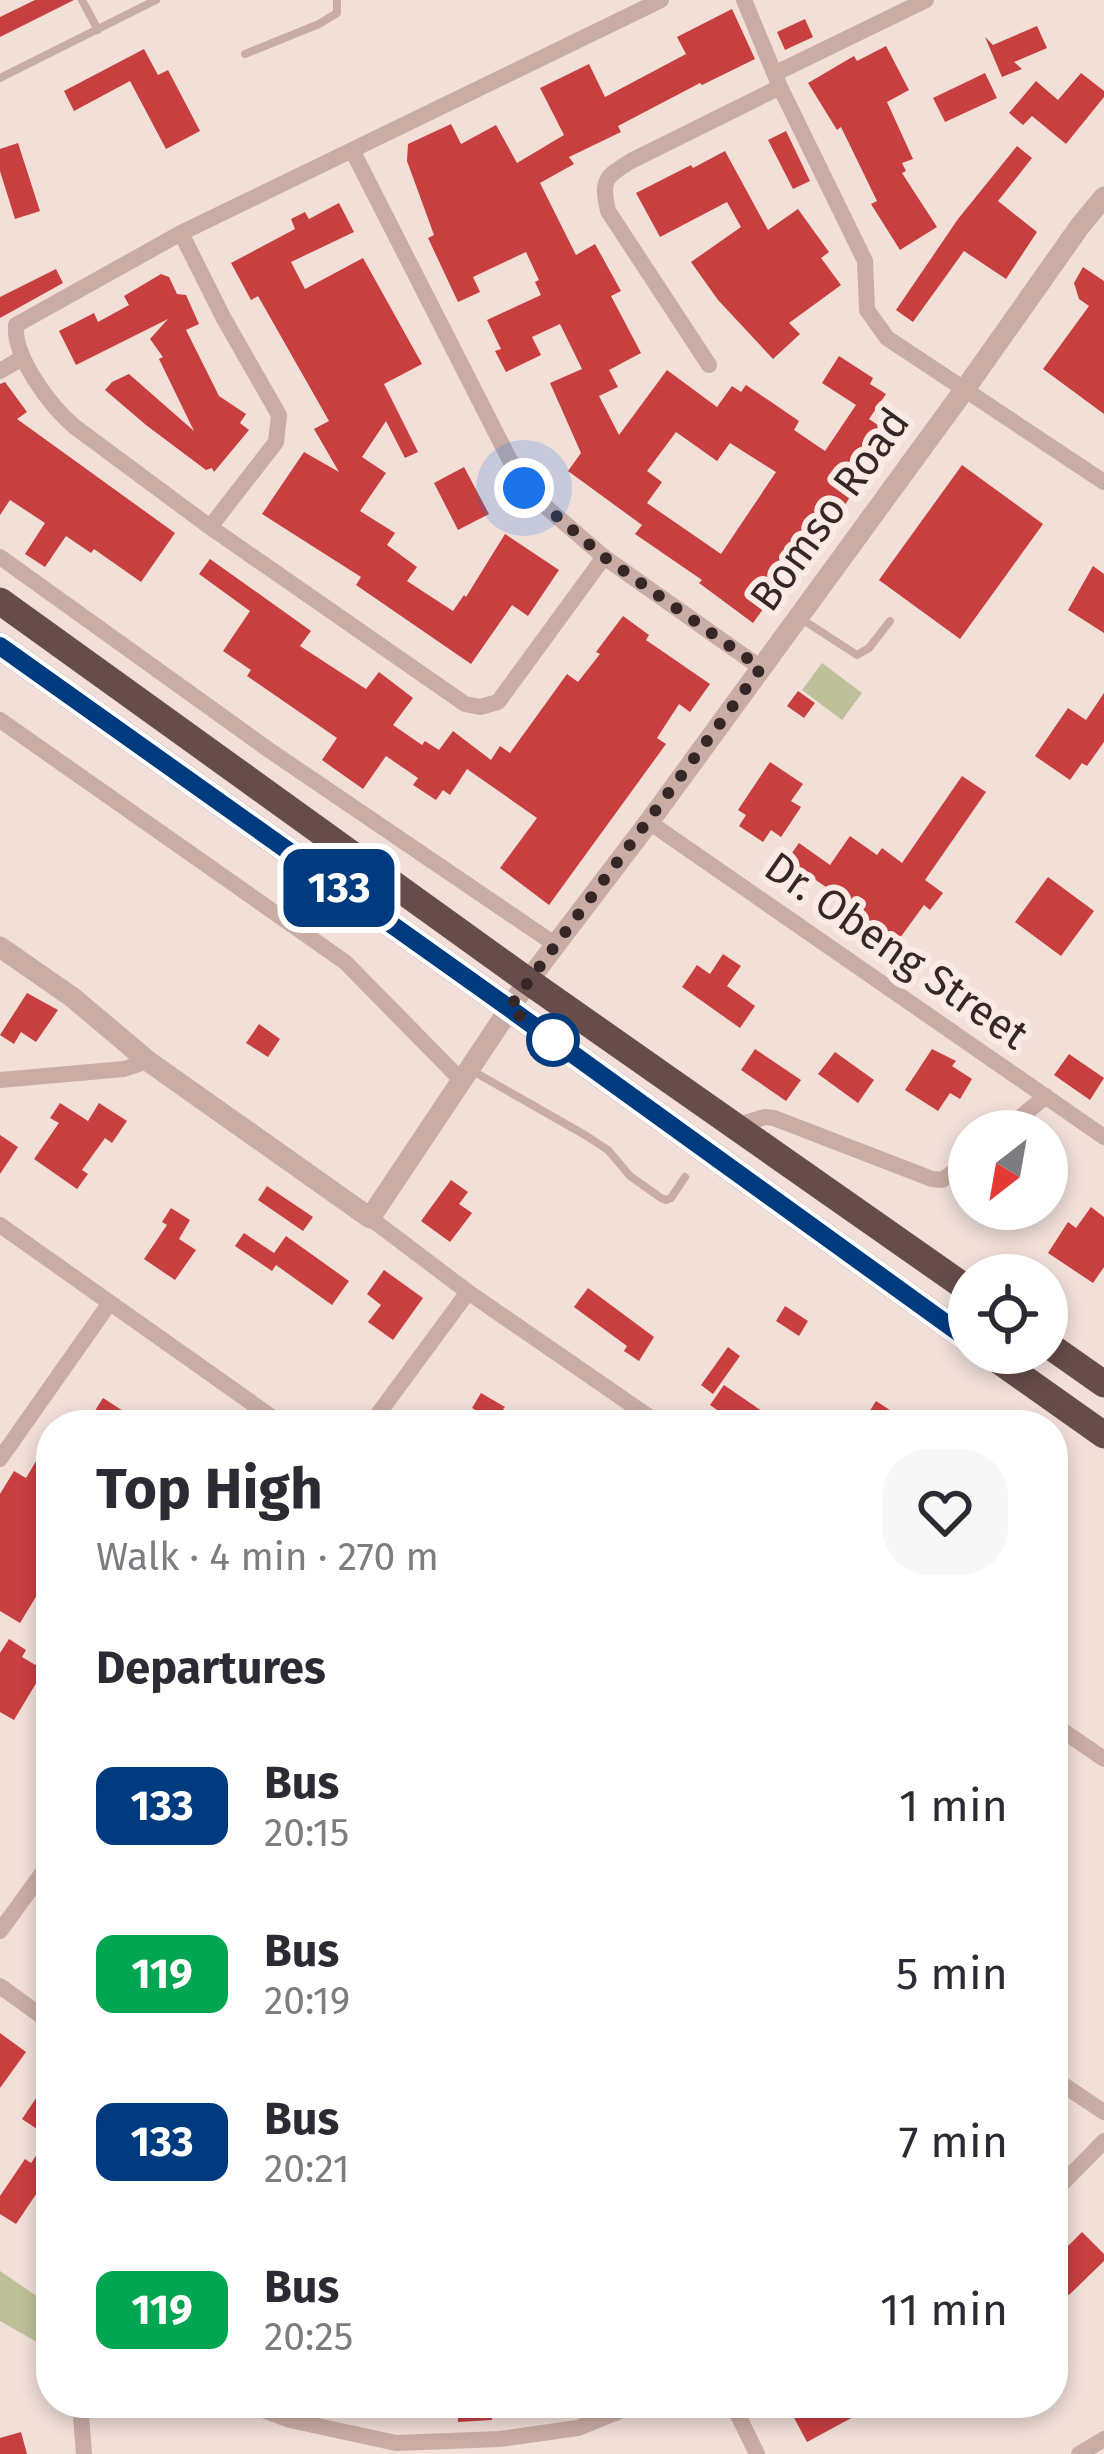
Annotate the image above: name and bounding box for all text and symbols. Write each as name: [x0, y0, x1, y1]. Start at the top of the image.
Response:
street label: Bomso Road: [740, 399, 920, 621]
your location: [494, 458, 554, 518]
street label: Dr. Obeng Street: [755, 842, 1038, 1061]
line badge: 133: [270, 849, 408, 927]
text: 133: [307, 863, 371, 913]
unlabelled marker: [528, 1015, 578, 1065]
north arrow: [948, 1110, 1068, 1230]
map controls: [948, 1110, 1068, 1374]
button: locate: [948, 1254, 1068, 1374]
button: heart: [882, 1449, 1008, 1575]
text: Top High: [96, 1455, 323, 1523]
text: Walk · 4 min · 270 m: [96, 1534, 439, 1580]
text: Departures: [96, 1641, 326, 1695]
text: Bus: [264, 1756, 339, 1810]
text: 1 min: [899, 1779, 1008, 1833]
text: 133: [130, 1781, 194, 1831]
text: 20:15: [264, 1810, 349, 1856]
text: Bus: [264, 1924, 339, 1978]
text: 5 min: [896, 1947, 1008, 2001]
text: 119: [131, 1949, 193, 1999]
text: 20:19: [264, 1978, 350, 2024]
text: Bus: [264, 2092, 339, 2146]
text: 7 min: [898, 2115, 1008, 2169]
text: 133: [130, 2117, 194, 2167]
text: 20:21: [264, 2146, 350, 2192]
text: Bus: [264, 2260, 339, 2314]
text: 11 min: [880, 2283, 1008, 2337]
text: 119: [131, 2285, 193, 2335]
text: 20:25: [264, 2314, 353, 2360]

